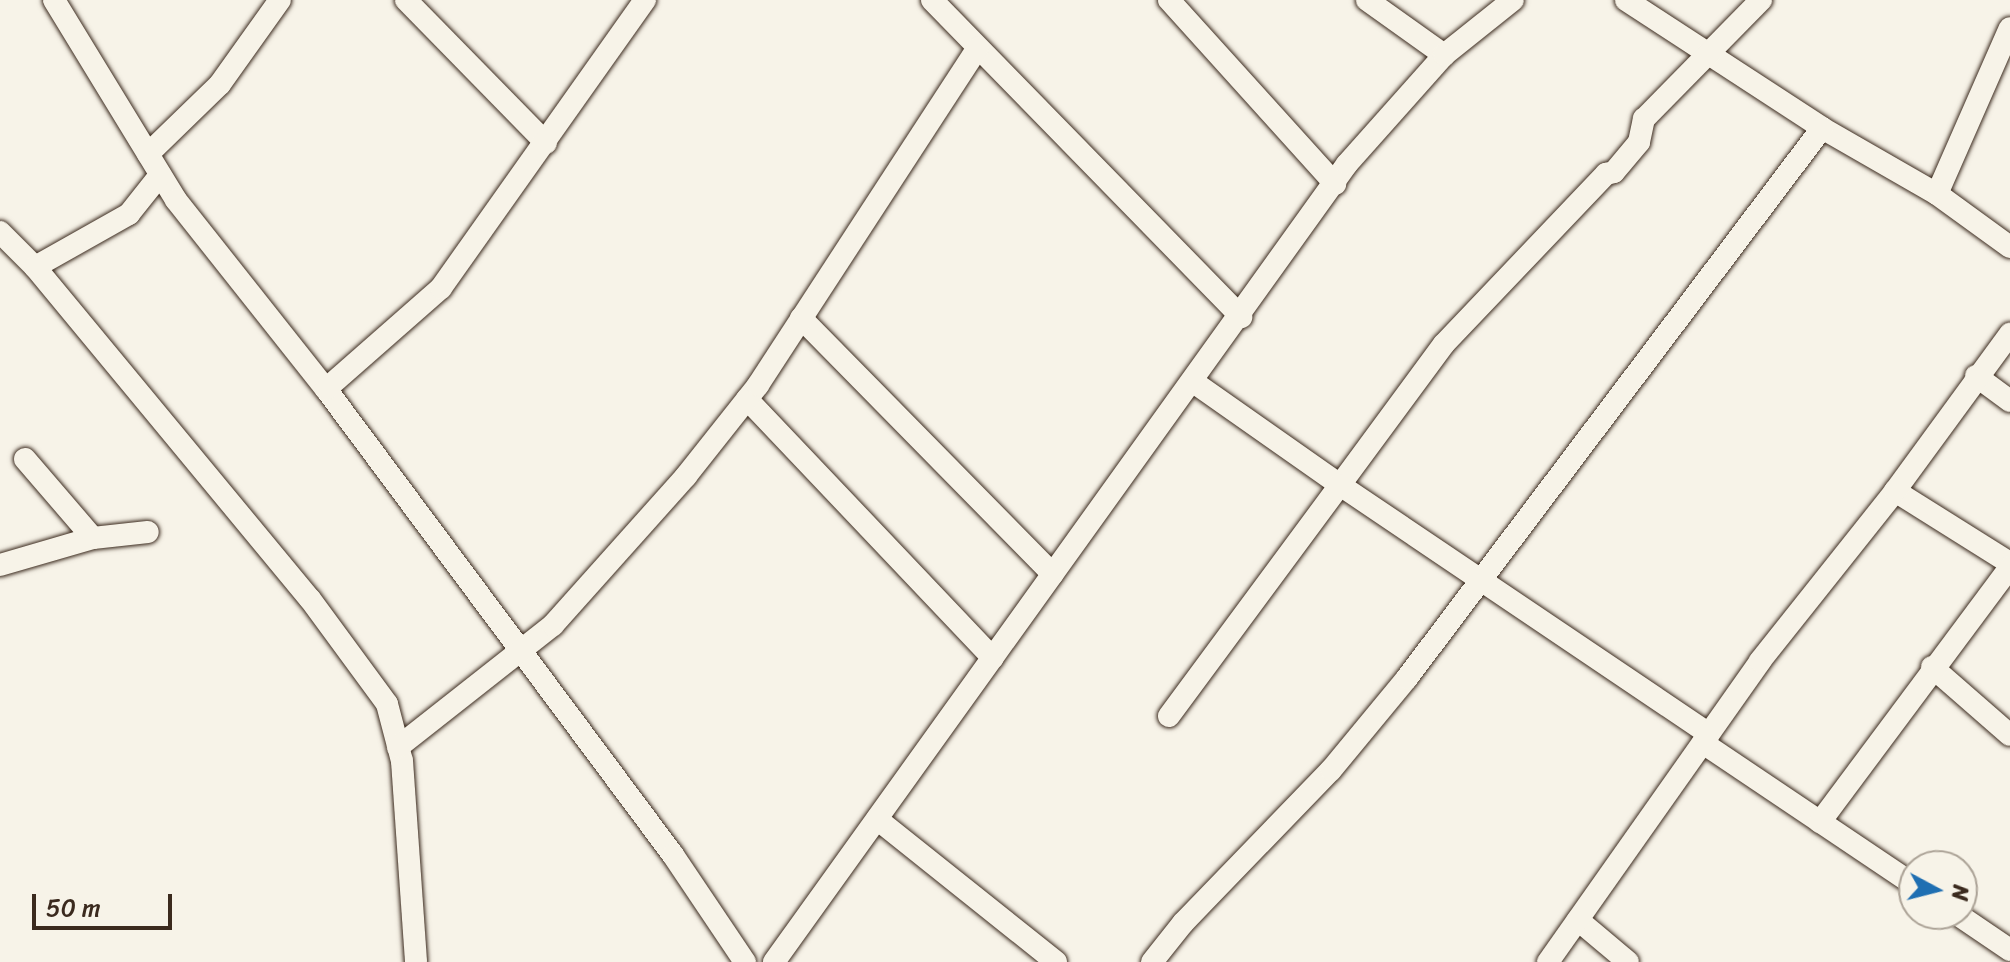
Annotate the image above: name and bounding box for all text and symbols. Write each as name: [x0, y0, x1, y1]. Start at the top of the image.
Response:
north arrow: [1898, 850, 1978, 930]
scale bar: [36, 878, 176, 928]
text: N: [1940, 883, 1981, 903]
text: 50 m: [46, 887, 101, 929]

